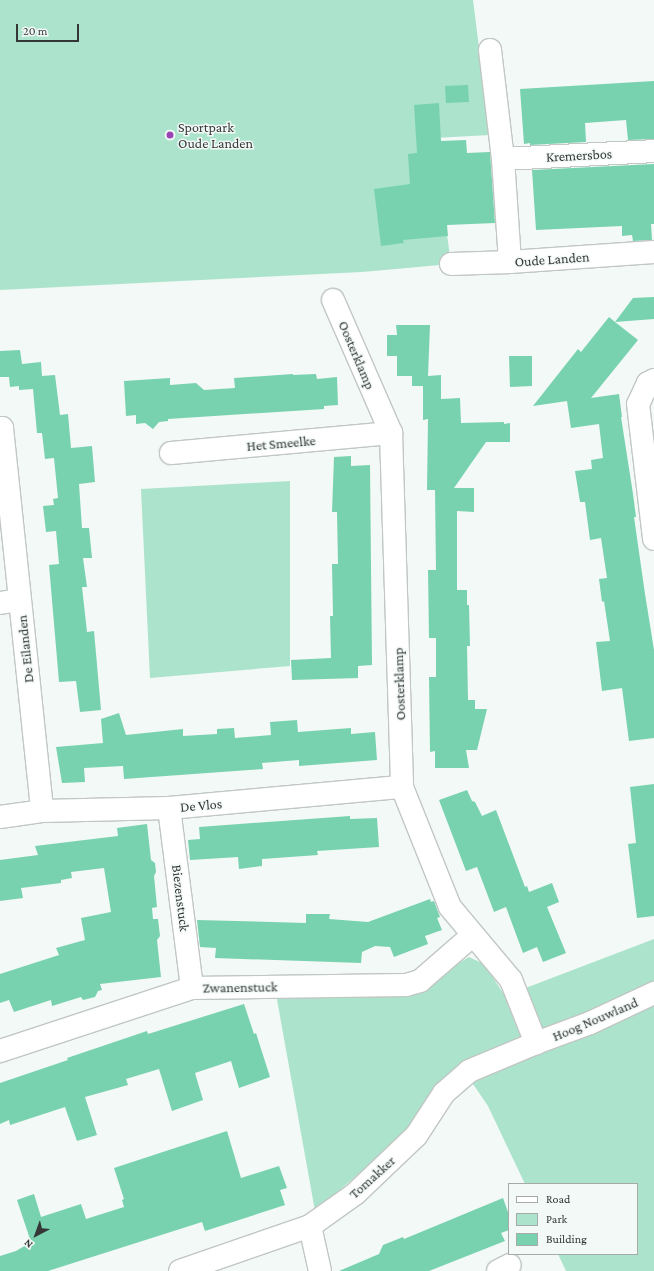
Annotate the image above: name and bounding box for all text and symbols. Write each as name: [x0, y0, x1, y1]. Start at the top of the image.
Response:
scale bar: [18, 16, 81, 42]
text: 20 m: [23, 24, 47, 38]
place label: Sportpark Oude Landen: [178, 119, 253, 152]
marker: Sportpark Oude Landen: [165, 130, 175, 140]
street label: Kremersbos: [545, 145, 613, 165]
street label: Oude Landen: [514, 248, 590, 270]
street label: Oosterklamp: [335, 318, 379, 392]
street label: Het Smeelke: [246, 432, 316, 454]
street label: De Eilanden: [13, 614, 37, 684]
street label: Oosterklamp: [389, 647, 409, 721]
street label: De Vlos: [179, 795, 223, 815]
street label: Biezenstuck: [169, 864, 193, 932]
street label: Zwanenstuck: [202, 978, 278, 996]
street label: Hoog Nouwland: [550, 993, 640, 1045]
street label: Tomakker: [346, 1152, 398, 1202]
legend: [508, 1183, 638, 1255]
text: Road: [546, 1192, 570, 1206]
text: Park: [546, 1212, 567, 1226]
north arrow: [16, 1215, 56, 1255]
text: Building: [546, 1232, 587, 1246]
text: N: [21, 1237, 35, 1251]

